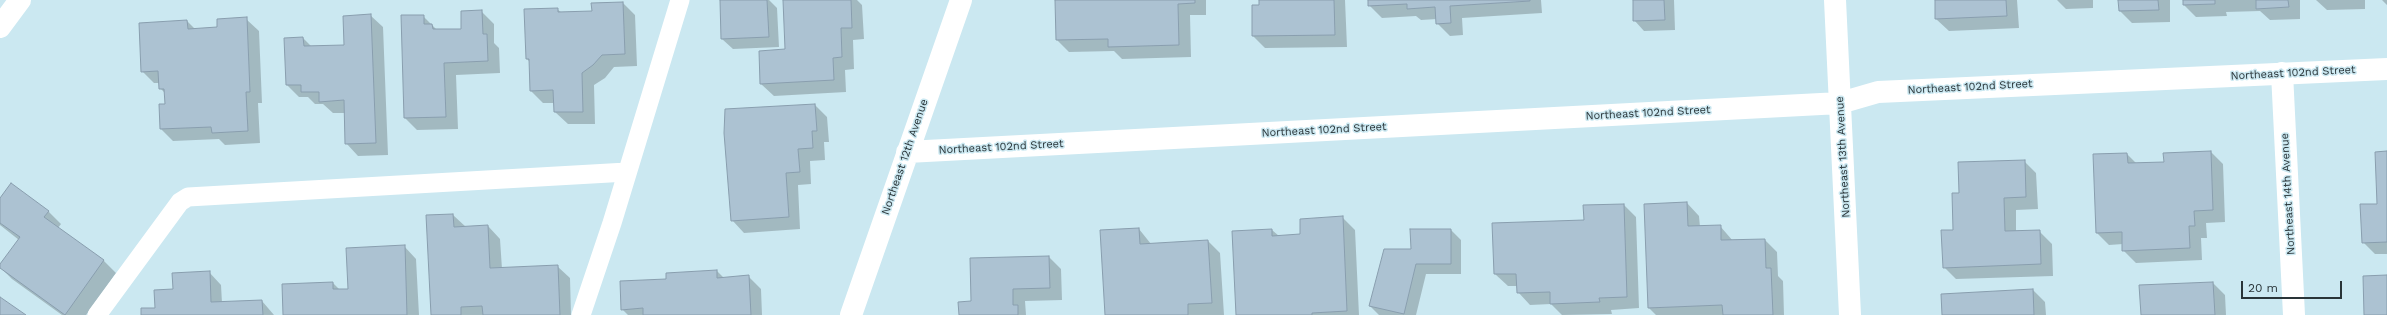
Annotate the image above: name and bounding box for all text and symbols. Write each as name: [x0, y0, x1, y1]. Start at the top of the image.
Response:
street label: Northeast 102nd Street: [2230, 63, 2356, 83]
street label: Northeast 102nd Street: [1907, 77, 2033, 97]
street label: Northeast 13th Avenue: [1833, 96, 1853, 218]
street label: Northeast 12th Avenue: [879, 97, 931, 217]
street label: Northeast 102nd Street: [1585, 103, 1711, 123]
street label: Northeast 102nd Street: [1261, 120, 1387, 140]
street label: Northeast 14th Avenue: [2278, 133, 2298, 255]
street label: Northeast 102nd Street: [938, 137, 1064, 157]
scale bar: [2243, 273, 2344, 299]
text: 20 m: [2248, 281, 2278, 295]

